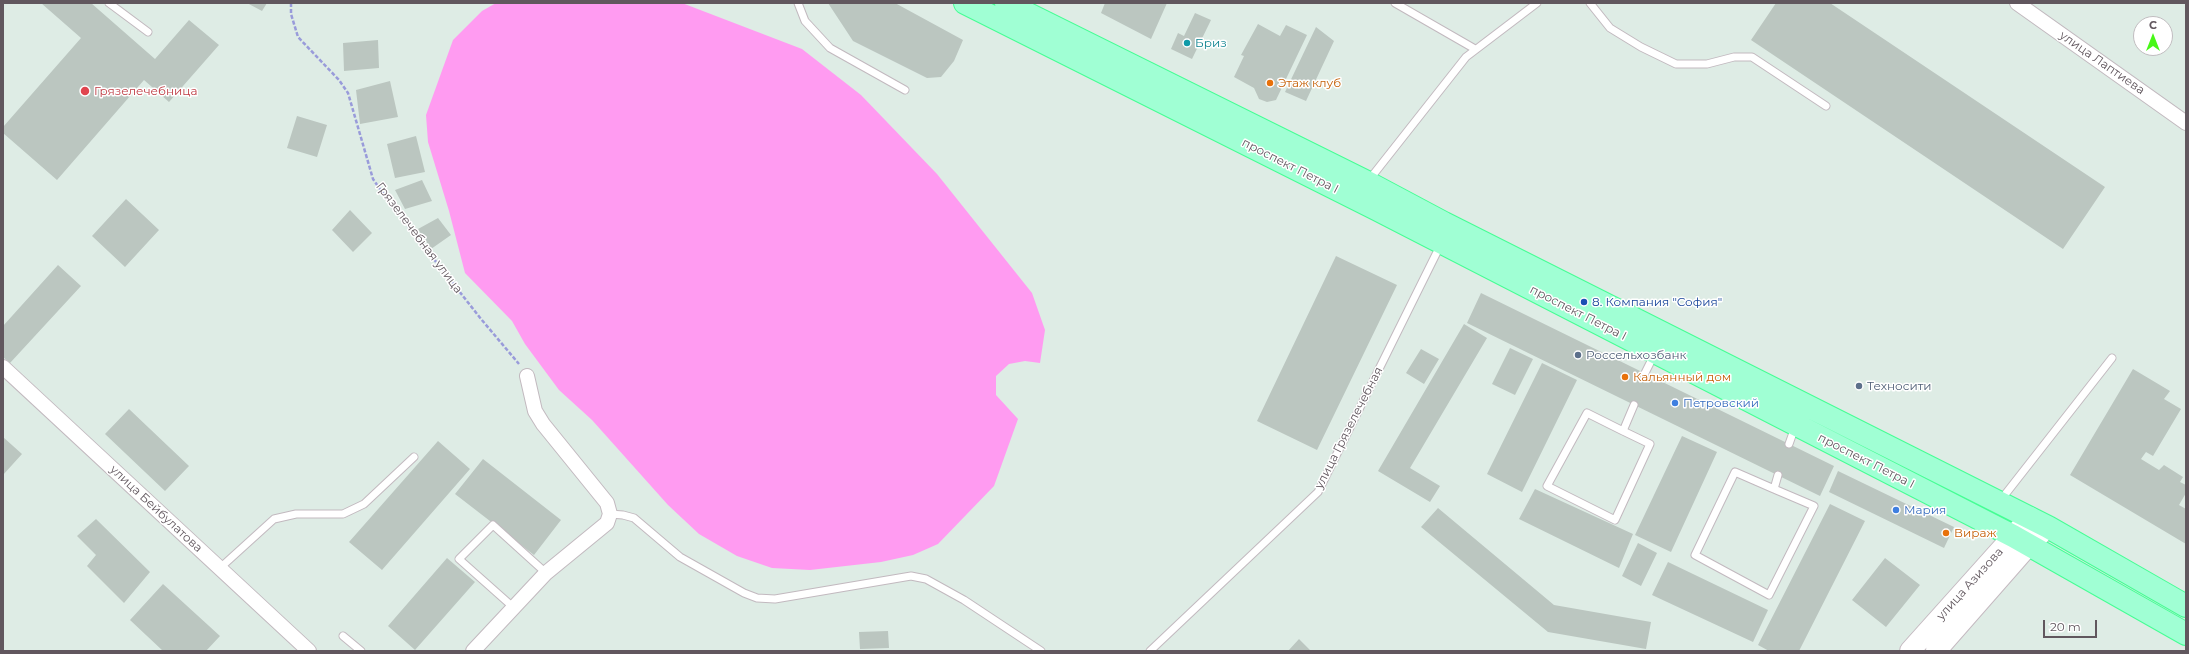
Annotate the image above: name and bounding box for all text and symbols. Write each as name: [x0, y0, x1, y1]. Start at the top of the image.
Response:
north arrow: [2133, 16, 2173, 56]
text: С: [2149, 18, 2157, 32]
street label: улица Лаптиева: [2057, 28, 2147, 98]
place label: Бриз: [1195, 36, 1227, 50]
marker: Бриз: [1182, 38, 1192, 48]
place label: Этаж клуб: [1278, 76, 1341, 90]
marker: Этаж клуб: [1265, 78, 1275, 88]
place label: Грязелечебница: [94, 84, 197, 98]
marker: Грязелечебница: [79, 85, 91, 97]
street label: проспект Петра I: [1239, 135, 1341, 197]
street label: Грязелечебная улица: [373, 180, 465, 296]
street label: проспект Петра I: [1527, 282, 1629, 344]
place label: 8. Компания "София": [1592, 295, 1722, 309]
marker: 8. Компания "София": [1579, 297, 1589, 307]
place label: Россельхозбанк: [1586, 348, 1687, 362]
marker: Россельхозбанк: [1573, 350, 1583, 360]
street label: улица Грязелечебная: [1312, 365, 1386, 491]
place label: Кальянный дом: [1633, 370, 1731, 384]
marker: Кальянный дом: [1620, 372, 1630, 382]
place label: Техносити: [1867, 379, 1932, 393]
marker: Техносити: [1854, 381, 1864, 391]
place label: Петровский: [1683, 396, 1759, 410]
marker: Петровский: [1670, 398, 1680, 408]
street label: проспект Петра I: [1815, 430, 1917, 492]
street label: улица Бейбулатова: [107, 462, 205, 556]
place label: Мария: [1904, 503, 1946, 517]
marker: Мария: [1891, 505, 1901, 515]
place label: Вираж: [1954, 526, 1996, 540]
marker: Вираж: [1941, 528, 1951, 538]
street label: улица Азизова: [1934, 545, 2006, 623]
scale bar: [2045, 612, 2099, 638]
text: 20 m: [2050, 619, 2081, 634]

